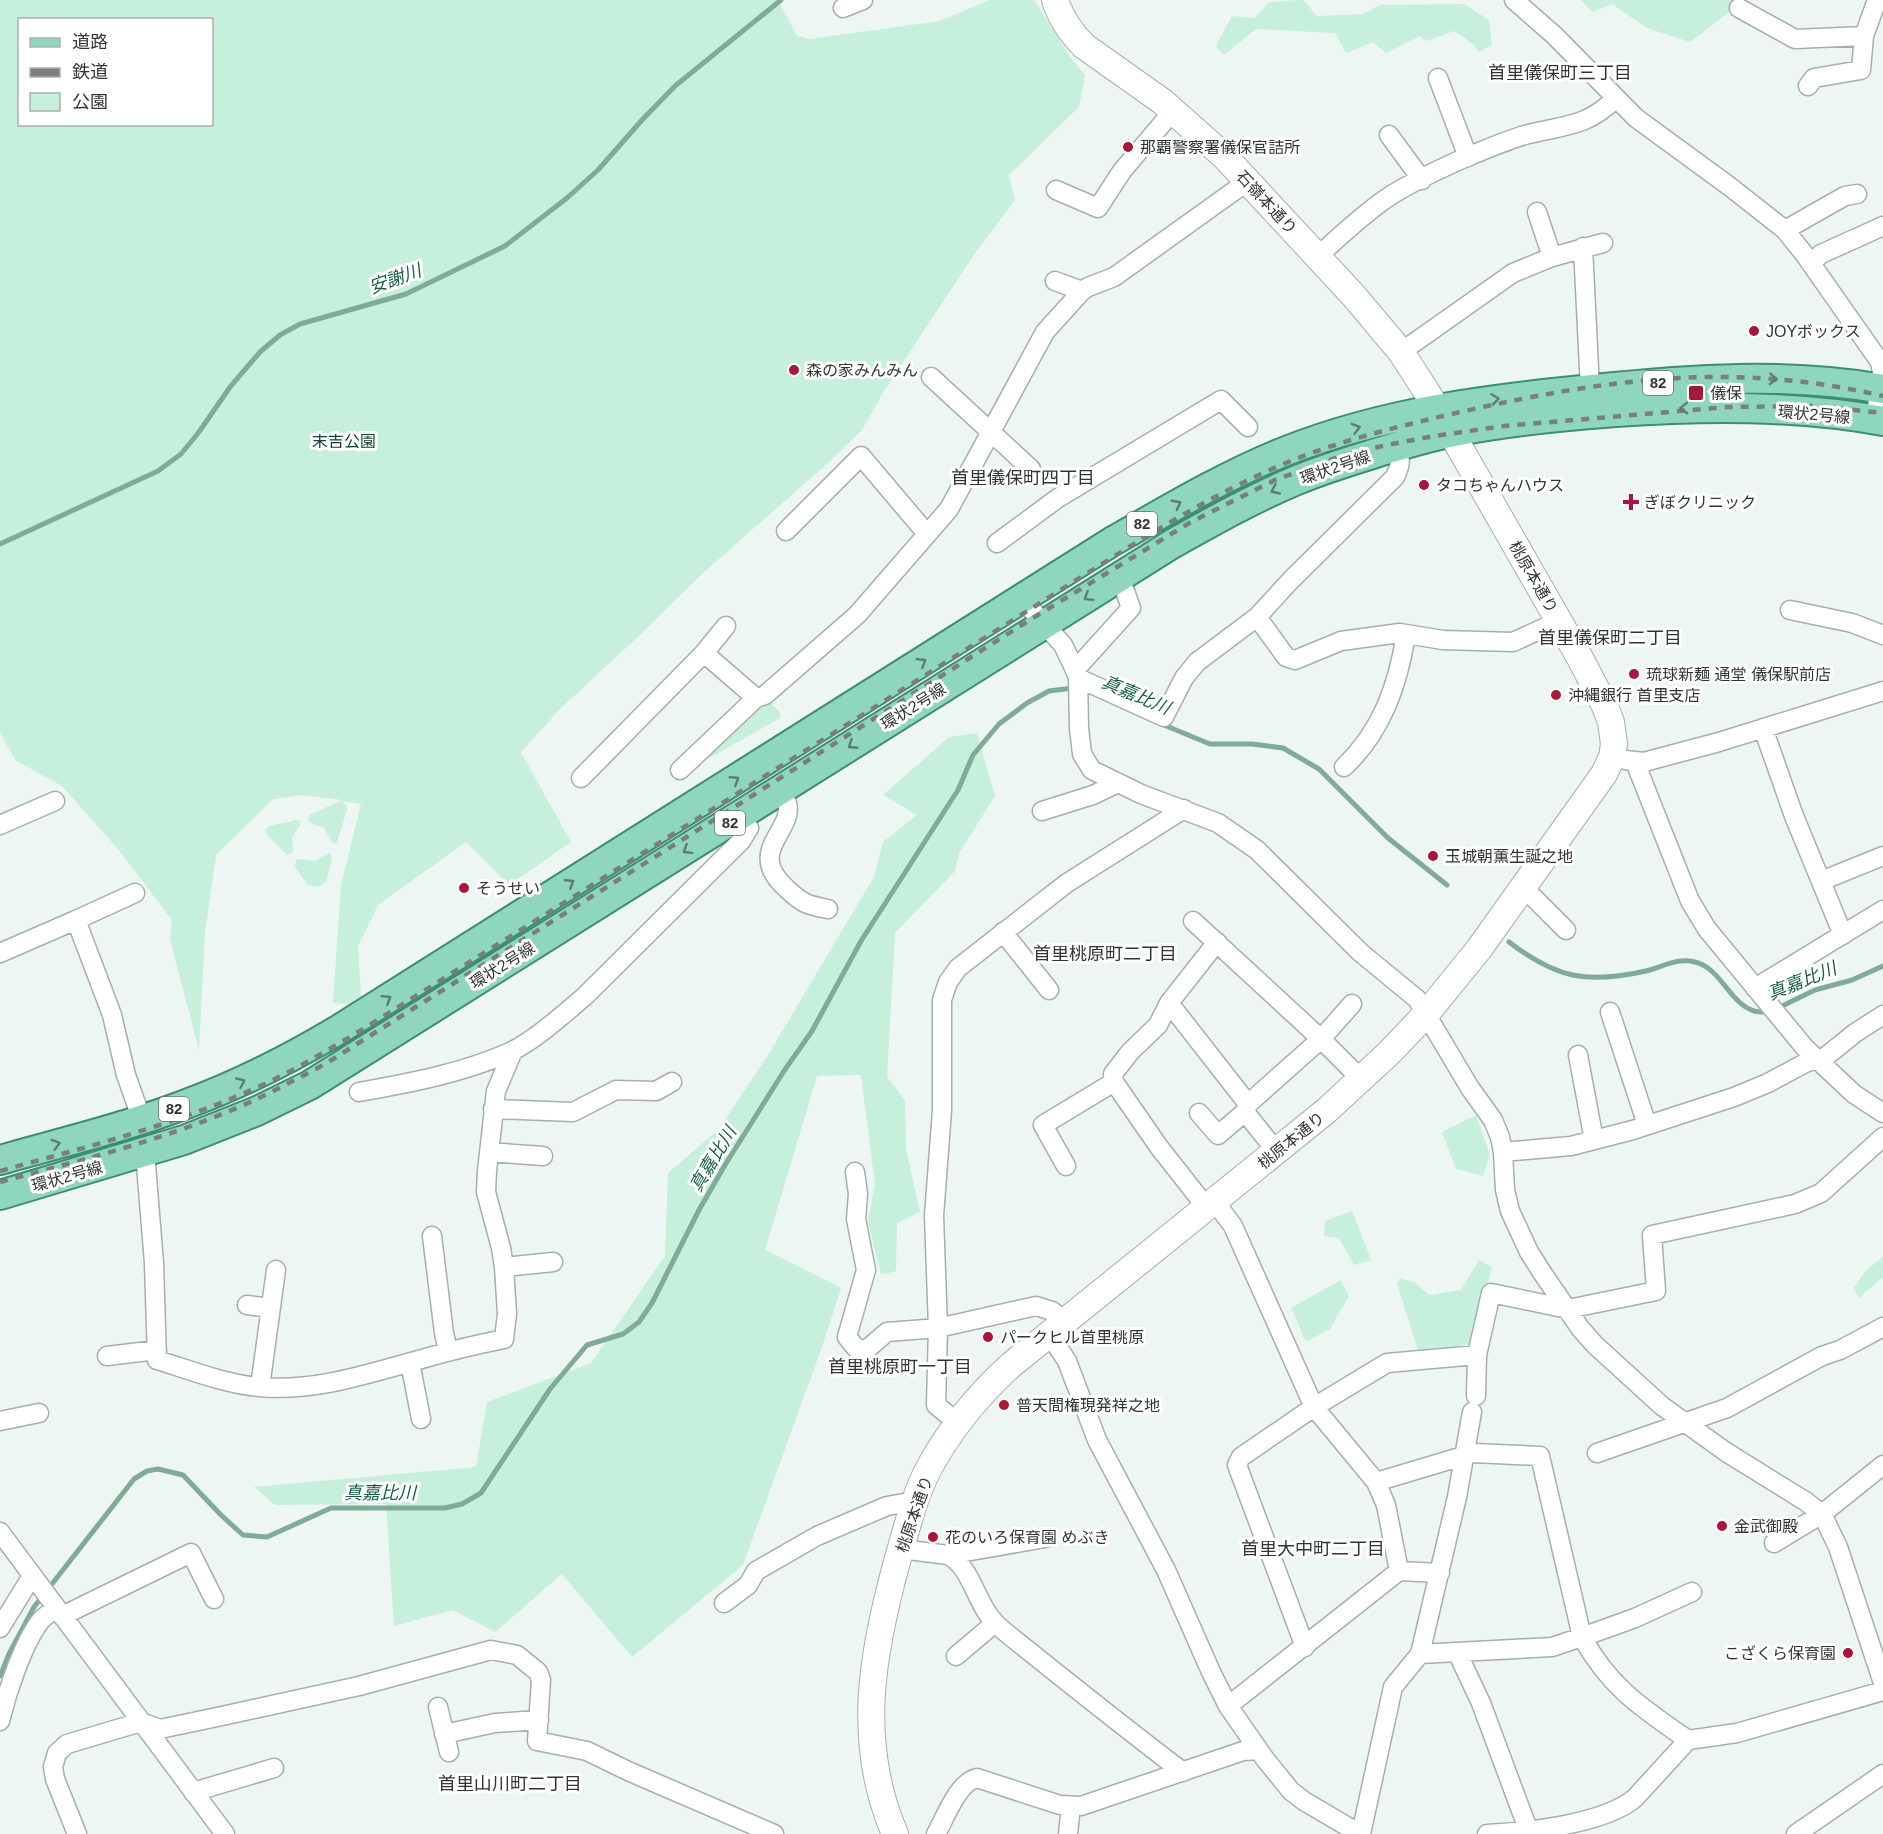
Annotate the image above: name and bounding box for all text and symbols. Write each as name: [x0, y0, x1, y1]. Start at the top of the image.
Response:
legend: [18, 18, 213, 126]
text: 道路: [72, 32, 108, 52]
text: 鉄道: [72, 62, 108, 82]
district label: 首里儀保町三丁目: [1488, 63, 1632, 83]
text: 公園: [72, 92, 108, 112]
place label: 那覇警察署儀保官詰所: [1140, 139, 1300, 156]
marker: 那覇警察署儀保官詰所: [1121, 140, 1135, 154]
street label: 石嶺本通り: [1233, 167, 1300, 237]
water label: 安謝川: [366, 260, 426, 298]
place label: JOYボックス: [1766, 323, 1861, 340]
marker: JOYボックス: [1747, 324, 1761, 338]
place label: 森の家みんみん: [806, 362, 918, 379]
marker: 森の家みんみん: [787, 363, 801, 377]
road number: 82: [1643, 371, 1673, 395]
one-way arrow: [1768, 372, 1777, 385]
marker: 儀保: [1687, 384, 1705, 402]
place label: 儀保: [1710, 385, 1742, 402]
one-way arrow: [1490, 394, 1500, 406]
one-way arrow: [1680, 402, 1689, 414]
street label: 環状2号線: [1777, 403, 1851, 426]
one-way arrow: [1350, 423, 1361, 435]
park label: 末吉公園: [312, 433, 376, 450]
street label: 環状2号線: [1298, 448, 1372, 487]
district label: 首里儀保町四丁目: [951, 468, 1095, 488]
place label: タコちゃんハウス: [1436, 477, 1564, 494]
marker: タコちゃんハウス: [1417, 478, 1431, 492]
one-way arrow: [1271, 482, 1282, 494]
marker: ぎぼクリニック: [1622, 493, 1640, 511]
place label: ぎぼクリニック: [1644, 494, 1756, 511]
one-way arrow: [1171, 500, 1182, 511]
road number: 82: [1127, 512, 1157, 536]
street label: 桃原本通り: [1506, 538, 1561, 616]
one-way arrow: [1084, 590, 1094, 602]
district label: 首里儀保町二丁目: [1538, 628, 1682, 648]
one-way arrow: [916, 657, 926, 669]
place label: 琉球新麺 通堂 儀保駅前店: [1646, 666, 1831, 683]
marker: 琉球新麺 通堂 儀保駅前店: [1627, 667, 1641, 681]
water label: 真嘉比川: [1099, 672, 1175, 719]
street label: 環状2号線: [878, 680, 949, 733]
place label: 沖縄銀行 首里支店: [1568, 687, 1700, 704]
marker: 沖縄銀行 首里支店: [1549, 688, 1563, 702]
one-way arrow: [847, 738, 858, 749]
one-way arrow: [728, 776, 739, 787]
road number: 82: [715, 811, 745, 835]
one-way arrow: [683, 842, 693, 854]
place label: 玉城朝薫生誕之地: [1445, 848, 1573, 865]
marker: 玉城朝薫生誕之地: [1426, 849, 1440, 863]
one-way arrow: [564, 879, 574, 891]
place label: そうせい: [476, 880, 540, 897]
marker: そうせい: [457, 881, 471, 895]
street label: 環状2号線: [467, 939, 538, 992]
district label: 首里桃原町二丁目: [1033, 944, 1177, 964]
water label: 真嘉比川: [1765, 957, 1841, 1004]
one-way arrow: [381, 995, 392, 1006]
one-way arrow: [234, 1077, 245, 1089]
road number: 82: [159, 1097, 189, 1121]
street label: 桃原本通り: [1255, 1109, 1328, 1172]
water label: 真嘉比川: [686, 1121, 741, 1195]
one-way arrow: [50, 1139, 61, 1151]
street label: 環状2号線: [30, 1158, 105, 1195]
place label: パークヒル首里桃原: [1000, 1329, 1144, 1346]
marker: パークヒル首里桃原: [981, 1330, 995, 1344]
district label: 首里桃原町一丁目: [828, 1357, 972, 1377]
place label: 普天間権現発祥之地: [1016, 1397, 1160, 1414]
marker: 普天間権現発祥之地: [997, 1398, 1011, 1412]
street label: 桃原本通り: [893, 1474, 936, 1555]
water label: 真嘉比川: [344, 1483, 418, 1503]
place label: 金武御殿: [1734, 1518, 1798, 1535]
marker: 金武御殿: [1715, 1519, 1729, 1533]
place label: 花のいろ保育園 めぶき: [945, 1529, 1109, 1546]
marker: 花のいろ保育園 めぶき: [926, 1530, 940, 1544]
district label: 首里大中町二丁目: [1241, 1539, 1385, 1559]
place label: こざくら保育園: [1724, 1645, 1836, 1662]
marker: こざくら保育園: [1841, 1646, 1855, 1660]
district label: 首里山川町二丁目: [438, 1774, 582, 1794]

